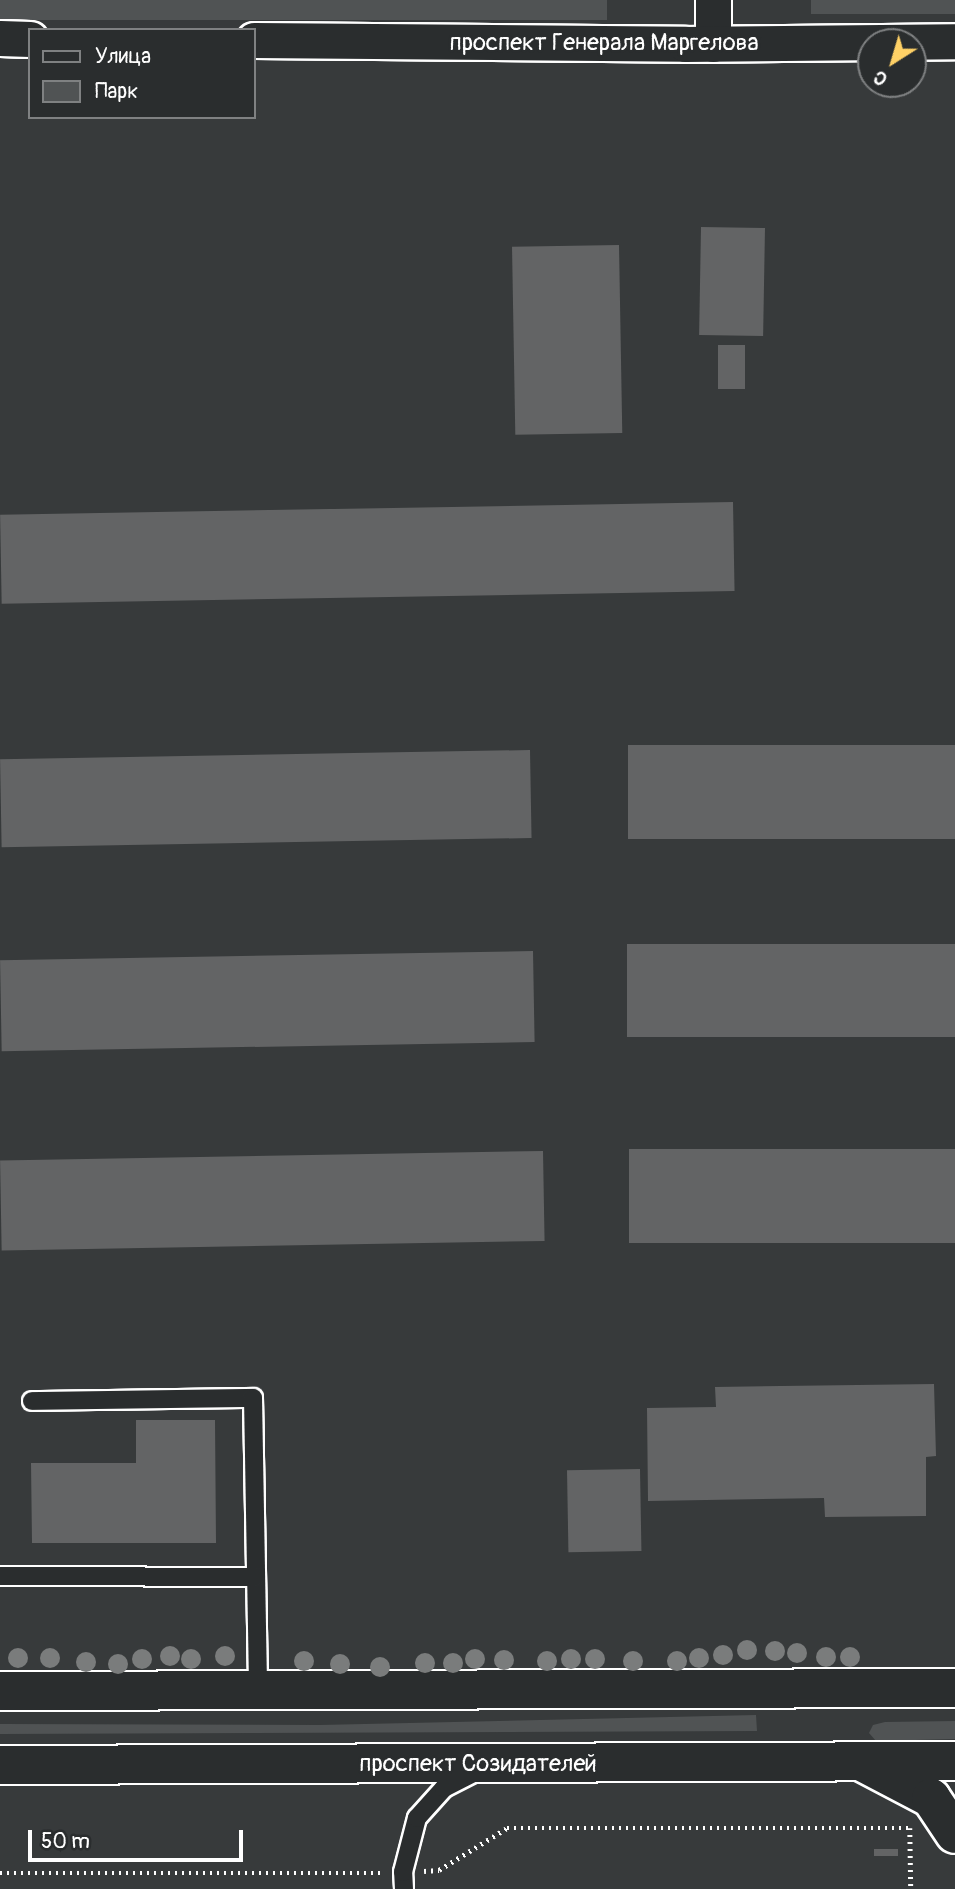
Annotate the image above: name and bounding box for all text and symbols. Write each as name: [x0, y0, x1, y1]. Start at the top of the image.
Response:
legend: [28, 28, 256, 119]
north arrow: [857, 28, 927, 98]
street label: проспект Генерала Маргелова: [449, 29, 759, 57]
text: Улица: [95, 43, 151, 70]
text: С: [869, 65, 892, 91]
text: Парк: [95, 78, 138, 105]
street label: проспект Созидателей: [359, 1750, 597, 1778]
scale bar: [32, 1815, 247, 1859]
text: 50 m: [41, 1828, 90, 1855]

